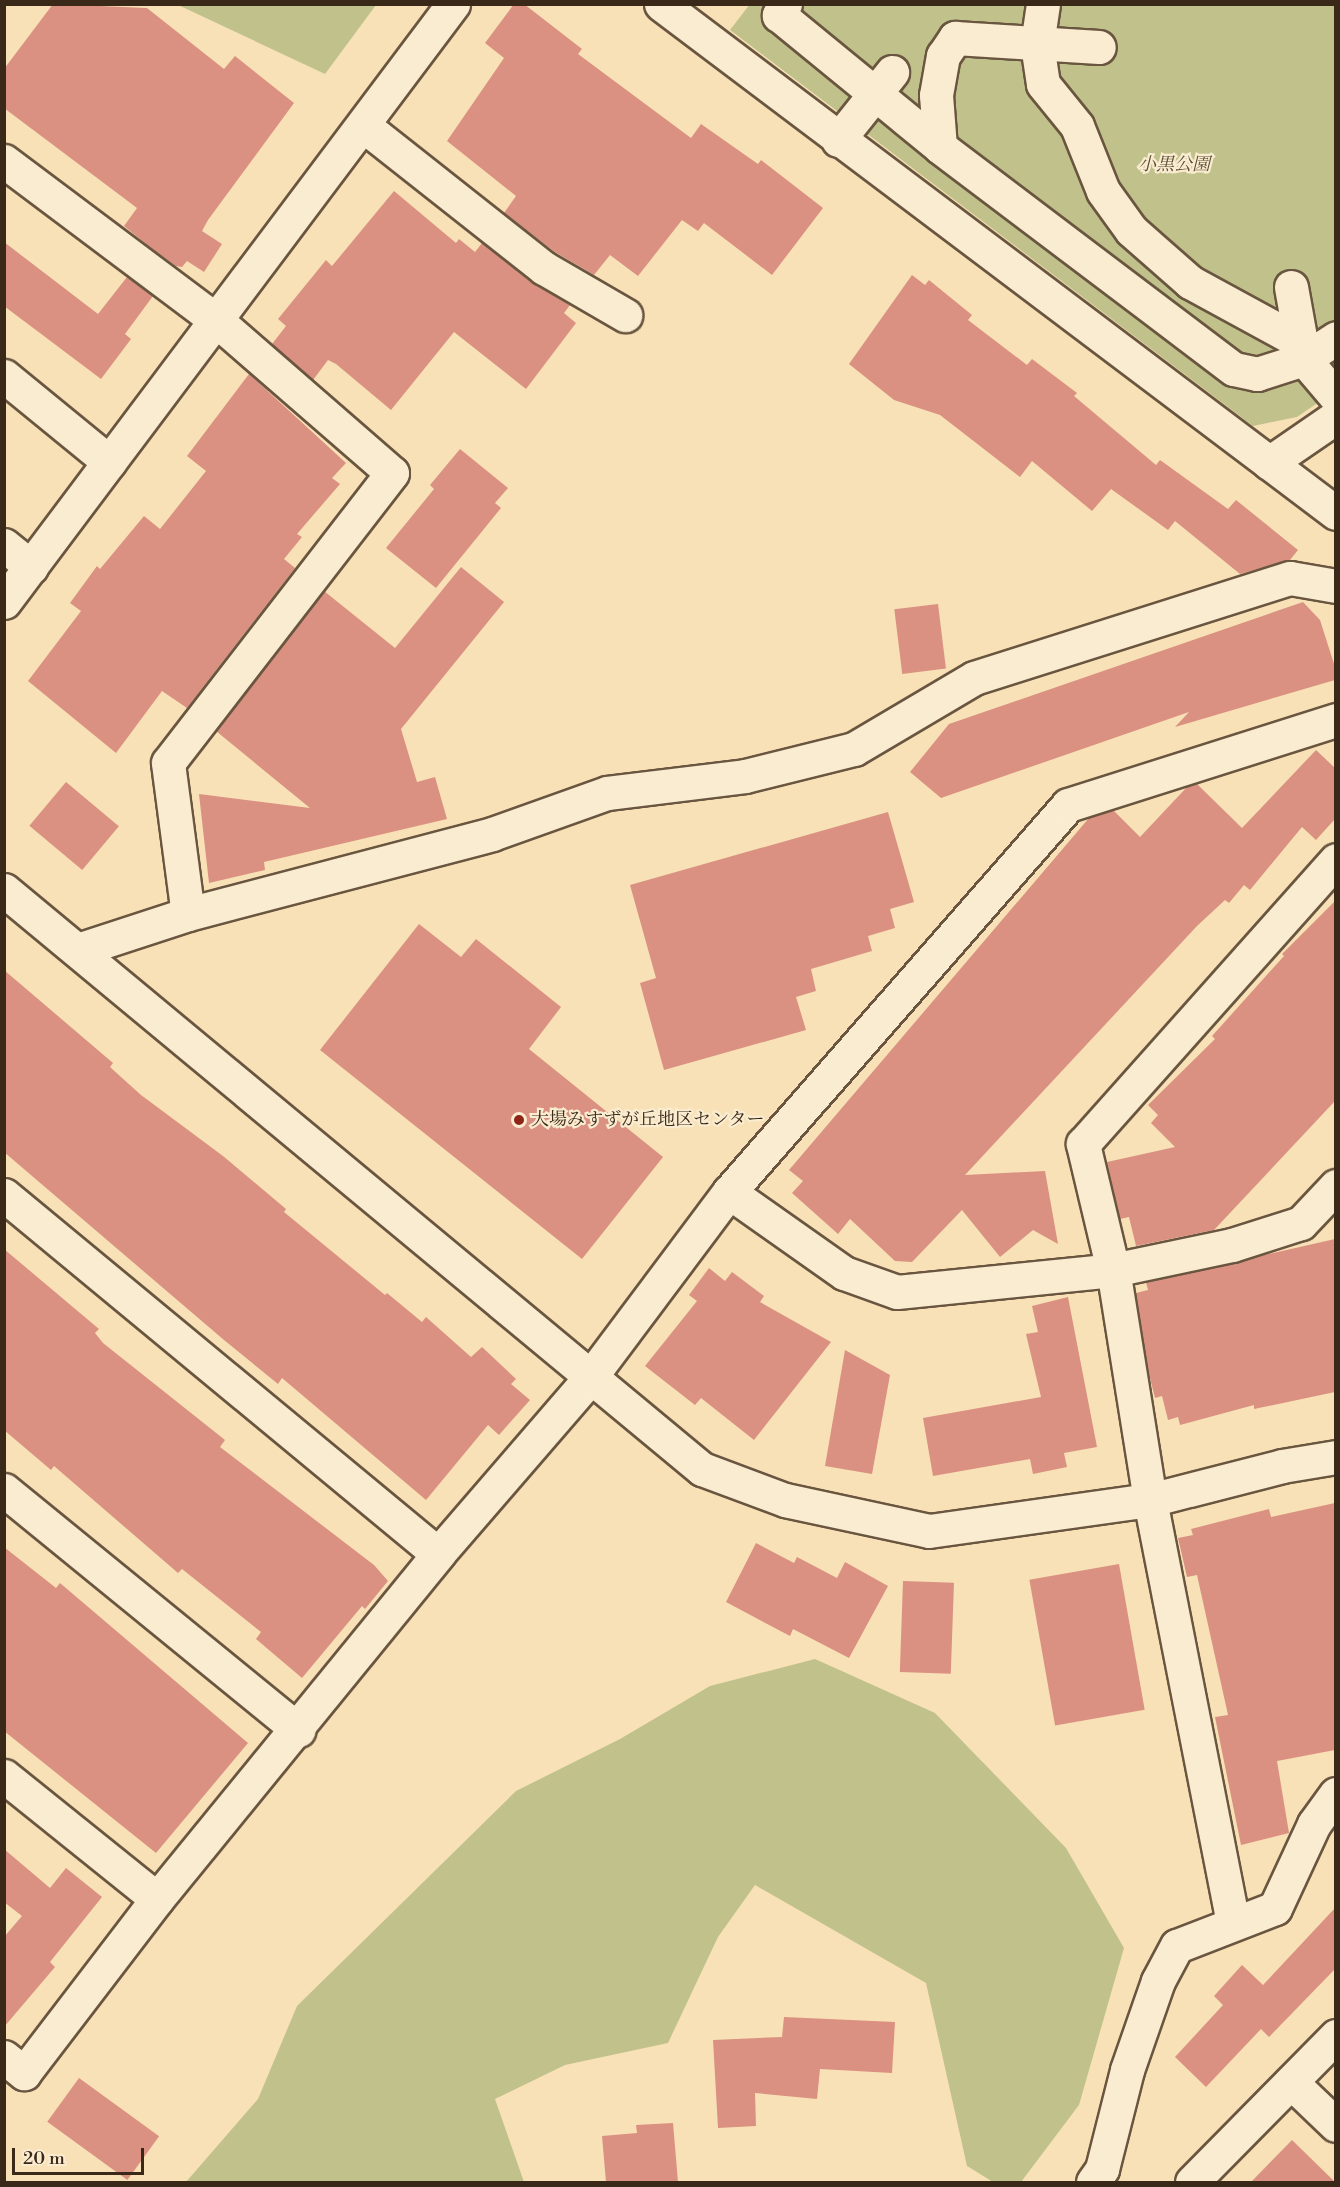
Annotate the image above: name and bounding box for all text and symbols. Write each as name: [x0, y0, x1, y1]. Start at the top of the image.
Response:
park label: 小黒公園: [1138, 154, 1210, 176]
place label: 大場みすずが丘地区センター: [531, 1109, 765, 1131]
marker: 大場みすずが丘地区センター: [512, 1113, 526, 1127]
scale bar: [15, 2136, 147, 2174]
text: 20 m: [23, 2147, 65, 2170]

